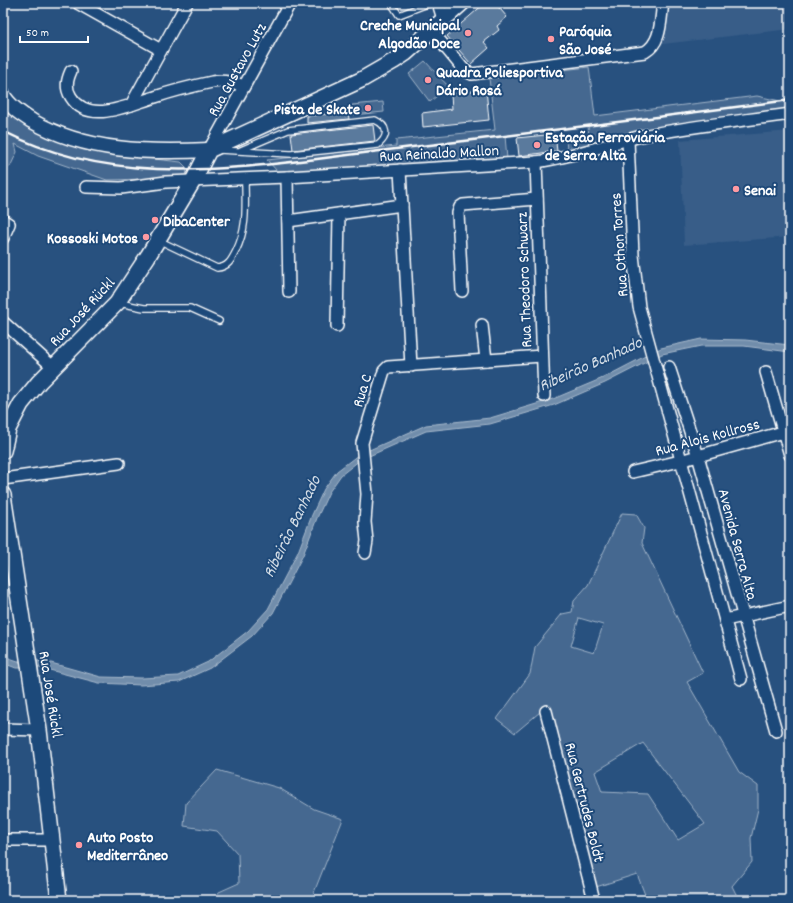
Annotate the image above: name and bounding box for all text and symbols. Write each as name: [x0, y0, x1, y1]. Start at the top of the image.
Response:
place label: Creche Municipal Algodão Doce: [360, 15, 460, 56]
scale bar: [20, 18, 88, 44]
street label: Rua Gustavo Lutz: [203, 19, 273, 121]
place label: Paróquia São José: [559, 21, 613, 62]
text: 50 m: [26, 25, 49, 42]
marker: Creche Municipal Algodão Doce: [463, 28, 473, 38]
marker: Paróquia São José: [546, 34, 556, 44]
place label: Quadra Poliesportiva Dário Rosá: [436, 62, 564, 103]
marker: Quadra Poliesportiva Dário Rosá: [423, 75, 433, 85]
place label: Pista de Skate: [274, 99, 360, 122]
marker: Pista de Skate: [363, 103, 373, 113]
place label: Estação Ferroviária de Serra Alta: [545, 127, 666, 168]
street label: Rua Reinaldo Mallon: [379, 140, 499, 169]
marker: Estação Ferroviária de Serra Alta: [532, 140, 542, 150]
place label: Senai: [744, 180, 776, 203]
marker: Senai: [731, 184, 741, 194]
street label: Rua Othon Torres: [605, 192, 636, 298]
place label: DibaCenter: [163, 211, 231, 234]
street label: Rua Theodoro Schwarz: [512, 212, 539, 348]
marker: DibaCenter: [150, 215, 160, 225]
place label: Kossoski Motos: [47, 228, 138, 251]
marker: Kossoski Motos: [141, 232, 151, 242]
street label: Rua José Rückl: [45, 273, 121, 353]
water label: Ribeirão Banhado: [536, 332, 648, 399]
street label: Rua C: [347, 371, 379, 410]
street label: Rua Alois Kollross: [653, 413, 763, 463]
water label: Ribeirão Banhado: [259, 471, 329, 582]
street label: Avenida Serra Alta: [711, 486, 763, 603]
street label: Rua José Rückl: [31, 649, 68, 740]
street label: Rua Gertrudes Boldt: [558, 740, 610, 865]
place label: Auto Posto Mediterrâneo: [87, 827, 168, 868]
marker: Auto Posto Mediterrâneo: [74, 840, 84, 850]

